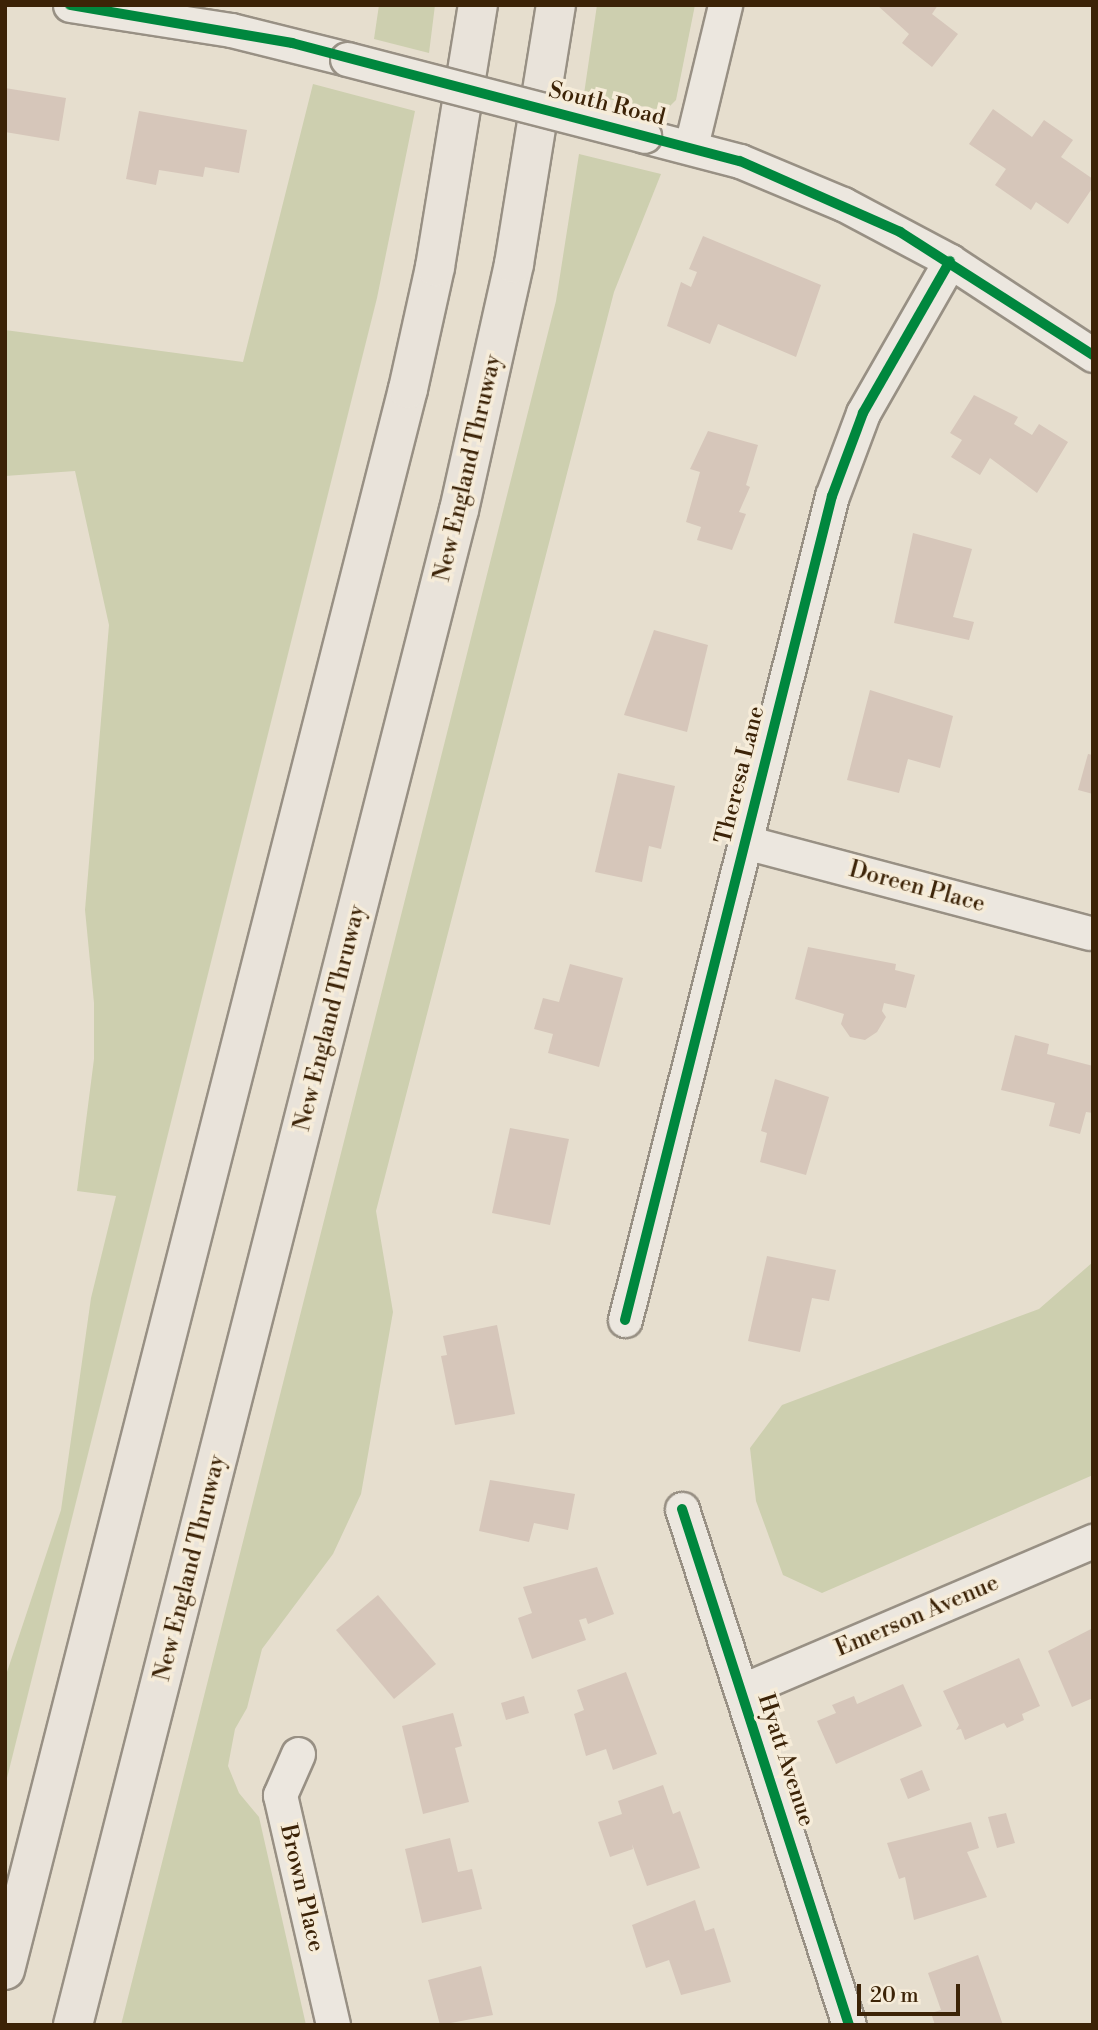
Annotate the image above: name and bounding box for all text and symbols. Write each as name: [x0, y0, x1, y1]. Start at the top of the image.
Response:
street label: South Road: [546, 76, 668, 132]
street label: New England Thruway: [428, 352, 508, 584]
street label: Theresa Lane: [710, 703, 770, 847]
street label: Doreen Place: [846, 856, 988, 918]
street label: New England Thruway: [289, 902, 371, 1134]
street label: New England Thruway: [149, 1452, 231, 1684]
street label: Emerson Avenue: [831, 1569, 1003, 1663]
street label: Hyatt Avenue: [752, 1690, 820, 1830]
street label: Brown Place: [274, 1822, 330, 1954]
scale bar: [860, 1970, 963, 2014]
text: 20 m: [870, 1983, 919, 2009]

